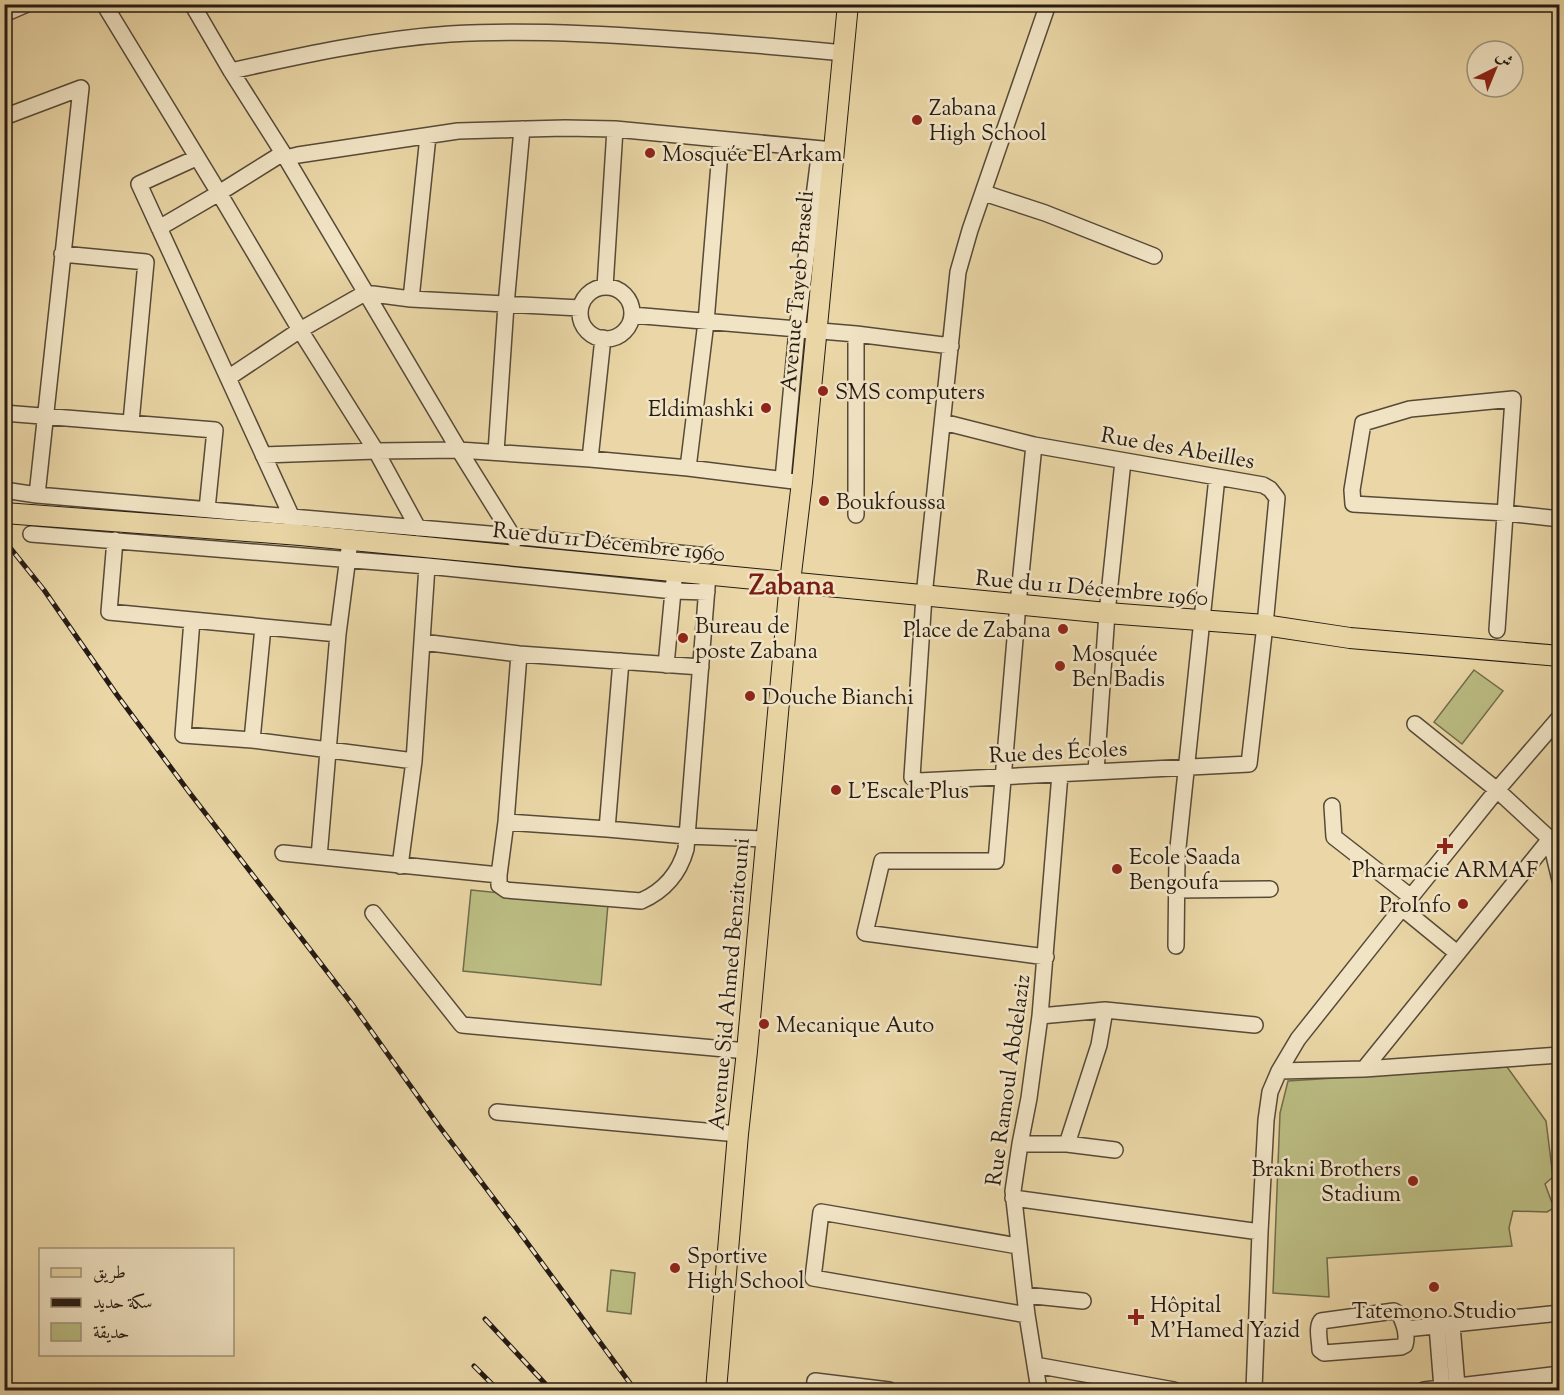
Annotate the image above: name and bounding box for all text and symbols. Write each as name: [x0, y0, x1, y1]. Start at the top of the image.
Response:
north arrow: [1465, 39, 1525, 99]
text: ش: [1490, 46, 1517, 74]
place label: Zabana High School: [929, 94, 1047, 151]
marker: Zabana High School: [910, 113, 924, 127]
place label: Mosquée El Arkam: [662, 140, 843, 172]
marker: Mosquée El Arkam: [643, 146, 657, 160]
street label: Avenue Tayeb Braseli: [774, 189, 824, 393]
place label: SMS computers: [835, 378, 985, 410]
marker: SMS computers: [816, 384, 830, 398]
place label: Eldimashki: [648, 395, 754, 427]
marker: Eldimashki: [759, 401, 773, 415]
street label: Rue des Abeilles: [1098, 421, 1257, 479]
place label: Boukfoussa: [836, 488, 946, 520]
marker: Boukfoussa: [817, 494, 831, 508]
street label: Rue du 11 Décembre 1960: [491, 516, 727, 572]
street label: Rue du 11 Décembre 1960: [974, 564, 1209, 616]
district label: Zabana: [749, 567, 835, 607]
place label: Bureau de poste Zabana: [695, 612, 818, 669]
place label: Place de Zabana: [903, 616, 1051, 648]
marker: Place de Zabana: [1056, 622, 1070, 636]
marker: Bureau de poste Zabana: [676, 631, 690, 645]
place label: Mosquée Ben Badis: [1072, 640, 1165, 697]
marker: Mosquée Ben Badis: [1053, 659, 1067, 673]
place label: Douche Bianchi: [762, 683, 914, 715]
marker: Douche Bianchi: [743, 689, 757, 703]
street label: Rue des Écoles: [988, 733, 1128, 774]
place label: L'Escale Plus: [848, 777, 969, 809]
marker: L'Escale Plus: [829, 783, 843, 797]
street label: Avenue Sid Ahmed Benzitouni: [702, 837, 760, 1132]
marker: Pharmacie ARMAF: [1438, 839, 1452, 853]
place label: Ecole Saada Bengoufa: [1129, 843, 1241, 900]
place label: Pharmacie ARMAF: [1352, 856, 1538, 888]
marker: Ecole Saada Bengoufa: [1110, 862, 1124, 876]
place label: ProInfo: [1379, 891, 1451, 923]
marker: ProInfo: [1456, 897, 1470, 911]
street label: Rue Ramoul Abdelaziz: [979, 973, 1041, 1188]
place label: Mecanique Auto: [776, 1011, 934, 1043]
marker: Mecanique Auto: [757, 1017, 771, 1031]
place label: Brakni Brothers Stadium: [1251, 1155, 1401, 1212]
marker: Brakni Brothers Stadium: [1406, 1174, 1420, 1188]
place label: Sportive High School: [687, 1242, 805, 1299]
legend: [39, 1248, 234, 1356]
text: طريق: [93, 1261, 126, 1287]
marker: Sportive High School: [668, 1261, 682, 1275]
marker: Tatemono Studio: [1427, 1280, 1441, 1294]
text: سكة حديد: [93, 1291, 153, 1317]
place label: Hôpital M'Hamed Yazid: [1150, 1291, 1300, 1348]
place label: Tatemono Studio: [1352, 1297, 1516, 1329]
marker: Hôpital M'Hamed Yazid: [1127, 1308, 1145, 1326]
text: حديقة: [93, 1321, 129, 1347]

